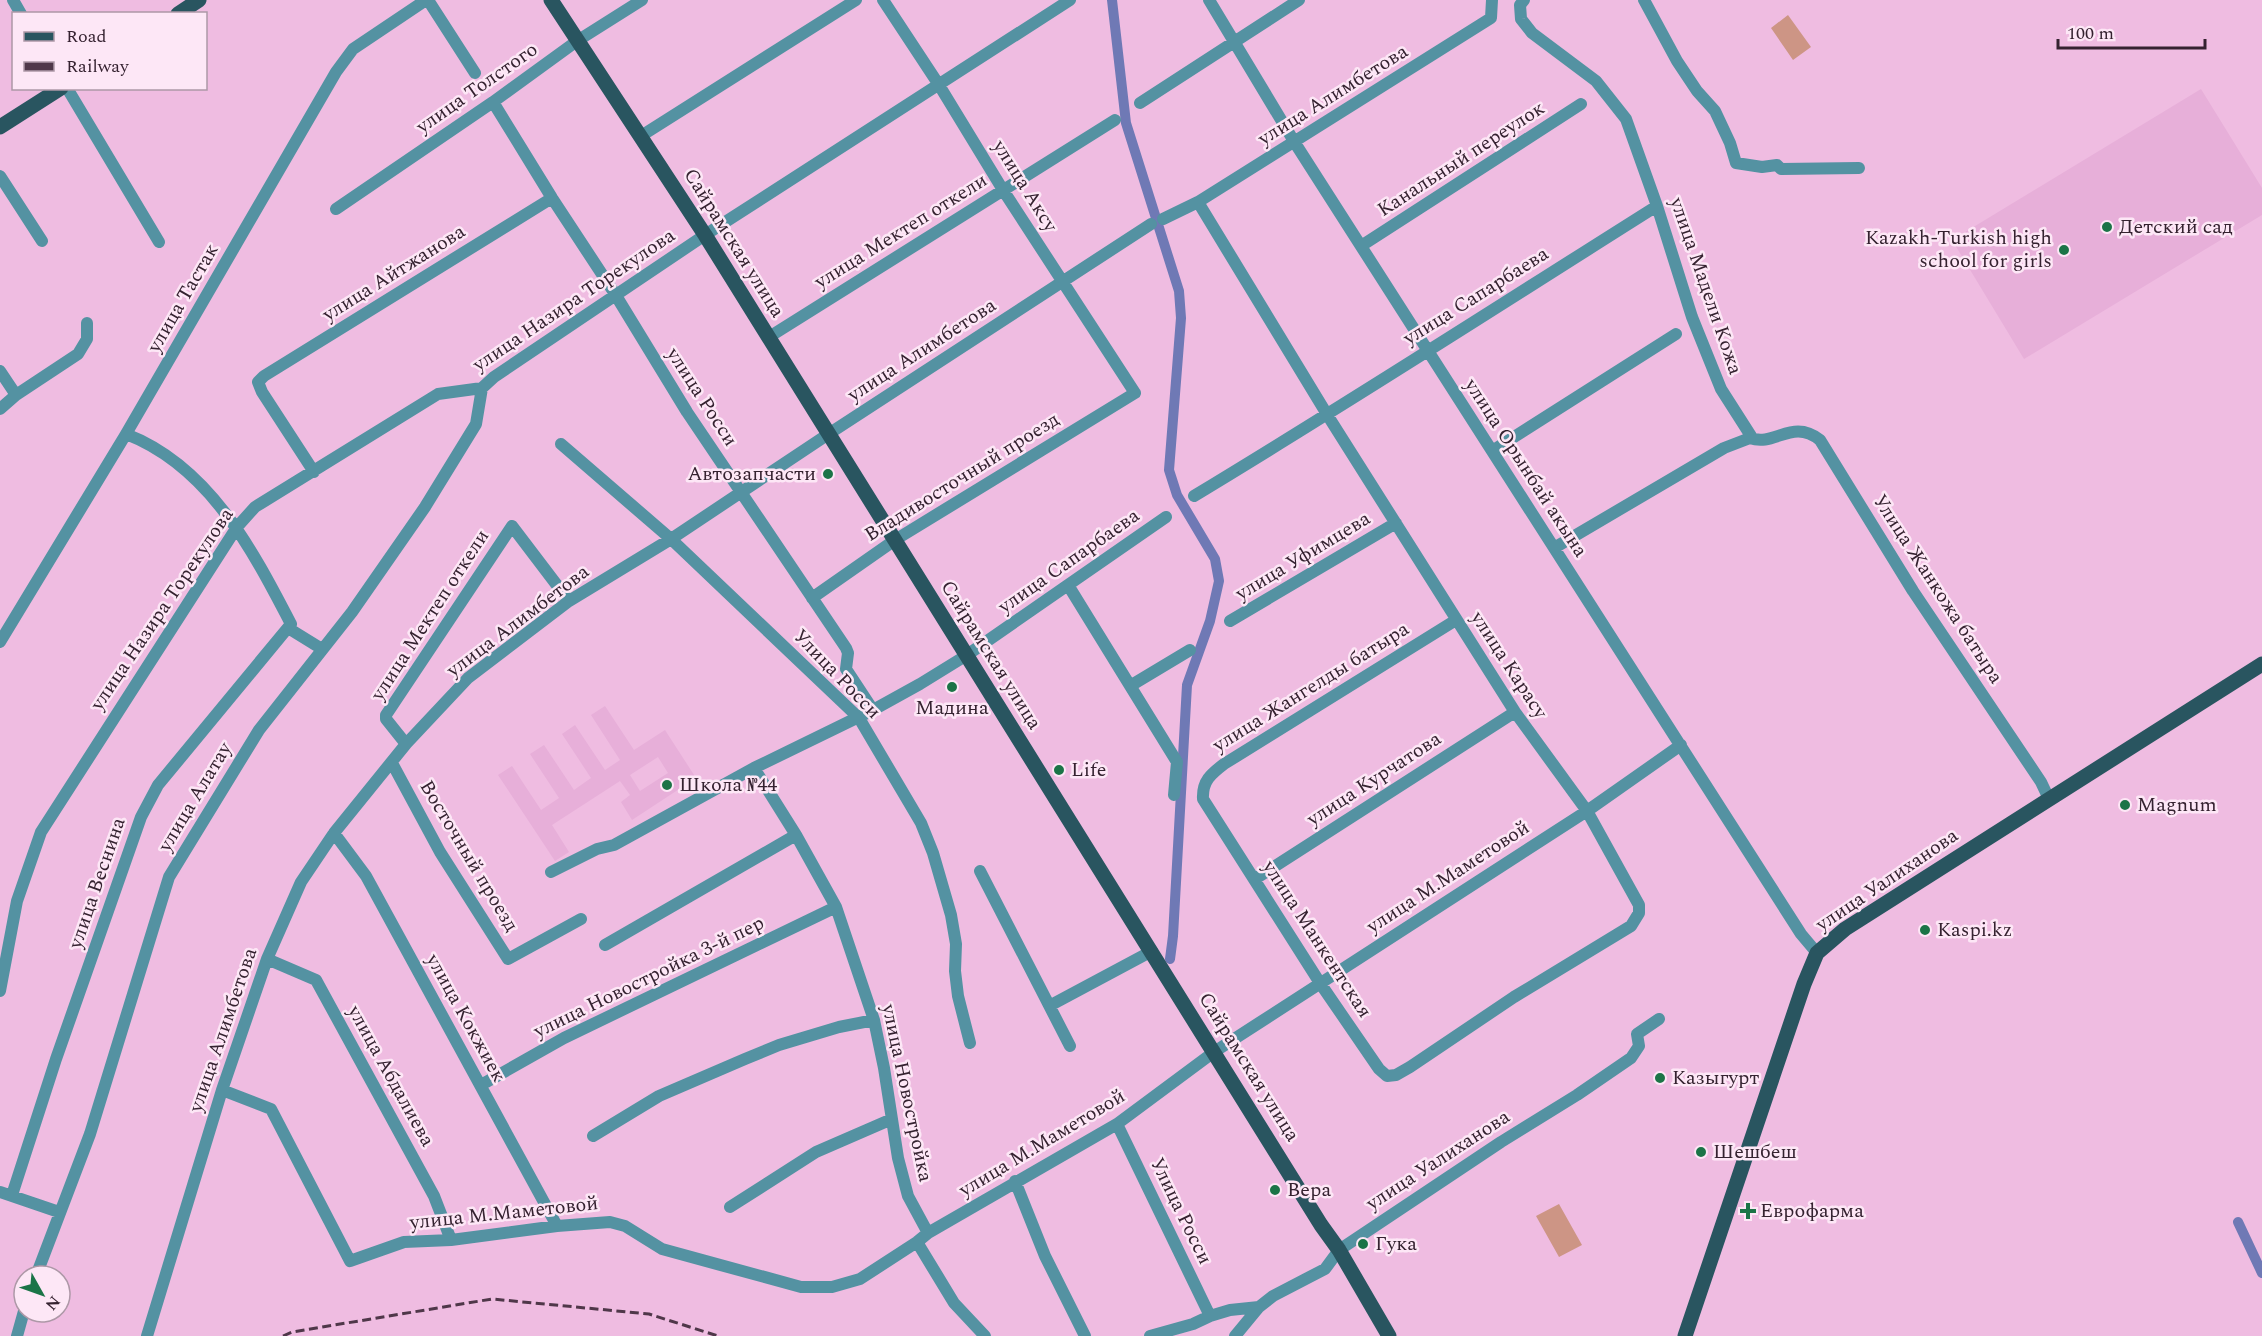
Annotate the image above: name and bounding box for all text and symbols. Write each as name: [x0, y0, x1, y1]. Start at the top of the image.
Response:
legend: [12, 12, 207, 90]
scale bar: [2058, 12, 2205, 50]
text: 100 m: [2067, 20, 2114, 47]
text: Road: [66, 23, 107, 50]
street label: улица Толстого: [409, 35, 544, 142]
street label: улица Алимбетова: [1251, 37, 1414, 154]
text: Railway: [66, 53, 130, 80]
street label: Канальный переулок: [1371, 93, 1551, 225]
street label: улица Аксу: [984, 133, 1066, 239]
street label: Сайрамская улица: [676, 162, 792, 324]
street label: улица Мектеп откели: [808, 166, 993, 297]
street label: улица Мадели Кожа: [1661, 192, 1750, 379]
place label: Детский сад: [2119, 212, 2233, 242]
street label: улица Айтжанова: [316, 217, 472, 330]
marker: Детский сад: [2100, 220, 2114, 234]
street label: улица Назира Торекулова: [466, 221, 682, 380]
place label: Kazakh-Turkish high school for girls: [1865, 223, 2052, 276]
street label: улица Тастак: [139, 238, 226, 359]
street label: улица Сапарбаева: [1396, 239, 1555, 353]
marker: Kazakh-Turkish high school for girls: [2057, 243, 2071, 257]
street label: улица Алимбетова: [841, 290, 1003, 410]
street label: улица Росси: [658, 341, 745, 452]
street label: улица Орынбай акына: [1456, 372, 1595, 564]
street label: Владивосточный проезд: [859, 405, 1065, 549]
place label: Автозапчасти: [687, 459, 816, 489]
marker: Автозапчасти: [821, 467, 835, 481]
street label: Улица Жанкожа батыра: [1865, 488, 2011, 690]
street label: улица Назира Торекулова: [82, 501, 241, 717]
street label: улица Сапарбаева: [991, 501, 1146, 622]
street label: улица Уфимцева: [1229, 504, 1376, 609]
street label: улица Мектеп откели: [363, 523, 497, 707]
street label: улица Алимбетова: [439, 557, 596, 685]
street label: Сайрамская улица: [933, 574, 1049, 736]
street label: улица Карасу: [1462, 604, 1556, 726]
street label: улица Жангелды батыра: [1206, 614, 1415, 760]
street label: Улица Росси: [786, 622, 888, 726]
marker: Мадина: [945, 680, 959, 694]
place label: Мадина: [915, 693, 989, 723]
street label: улица Курчатова: [1300, 724, 1447, 834]
street label: улица Алатау: [150, 735, 240, 858]
place label: Life: [1071, 755, 1106, 785]
marker: Life: [1052, 763, 1066, 777]
place label: Школа №44: [679, 770, 777, 800]
street label: Восточный проезд: [412, 774, 526, 938]
marker: Школа №44: [660, 778, 674, 792]
place label: Magnum: [2137, 790, 2217, 820]
marker: Magnum: [2118, 798, 2132, 812]
street label: улица Веснина: [60, 813, 134, 954]
street label: улица М.Маметовой: [1360, 813, 1536, 942]
street label: улица Уалиханова: [1809, 821, 1965, 940]
street label: улица Манкентская: [1254, 853, 1379, 1024]
street label: улица Новостройка 3-й пер: [528, 908, 769, 1046]
place label: Kaspi.kz: [1937, 915, 2012, 945]
marker: Kaspi.kz: [1918, 923, 1932, 937]
street label: улица Алимбетова: [180, 944, 265, 1117]
street label: улица Кокжиек: [418, 947, 514, 1088]
street label: Сайрамская улица: [1191, 986, 1307, 1148]
street label: улица Абдалиева: [339, 999, 442, 1152]
street label: улица Новостройка: [873, 1000, 941, 1185]
place label: Казыгурт: [1672, 1063, 1759, 1093]
marker: Казыгурт: [1653, 1071, 1667, 1085]
street label: улица М.Маметовой: [952, 1081, 1131, 1205]
street label: улица Уалиханова: [1359, 1102, 1516, 1218]
place label: Шешбеш: [1713, 1137, 1797, 1167]
marker: Шешбеш: [1694, 1145, 1708, 1159]
street label: Улица Росси: [1142, 1153, 1220, 1269]
place label: Вера: [1287, 1175, 1331, 1205]
marker: Вера: [1268, 1183, 1282, 1197]
street label: улица М.Маметовой: [407, 1188, 600, 1238]
place label: Еврофарма: [1760, 1196, 1864, 1226]
marker: Еврофарма: [1741, 1204, 1755, 1218]
place label: Гука: [1375, 1229, 1417, 1259]
marker: Гука: [1356, 1237, 1370, 1251]
north arrow: [12, 1264, 72, 1324]
text: N: [39, 1290, 66, 1316]

